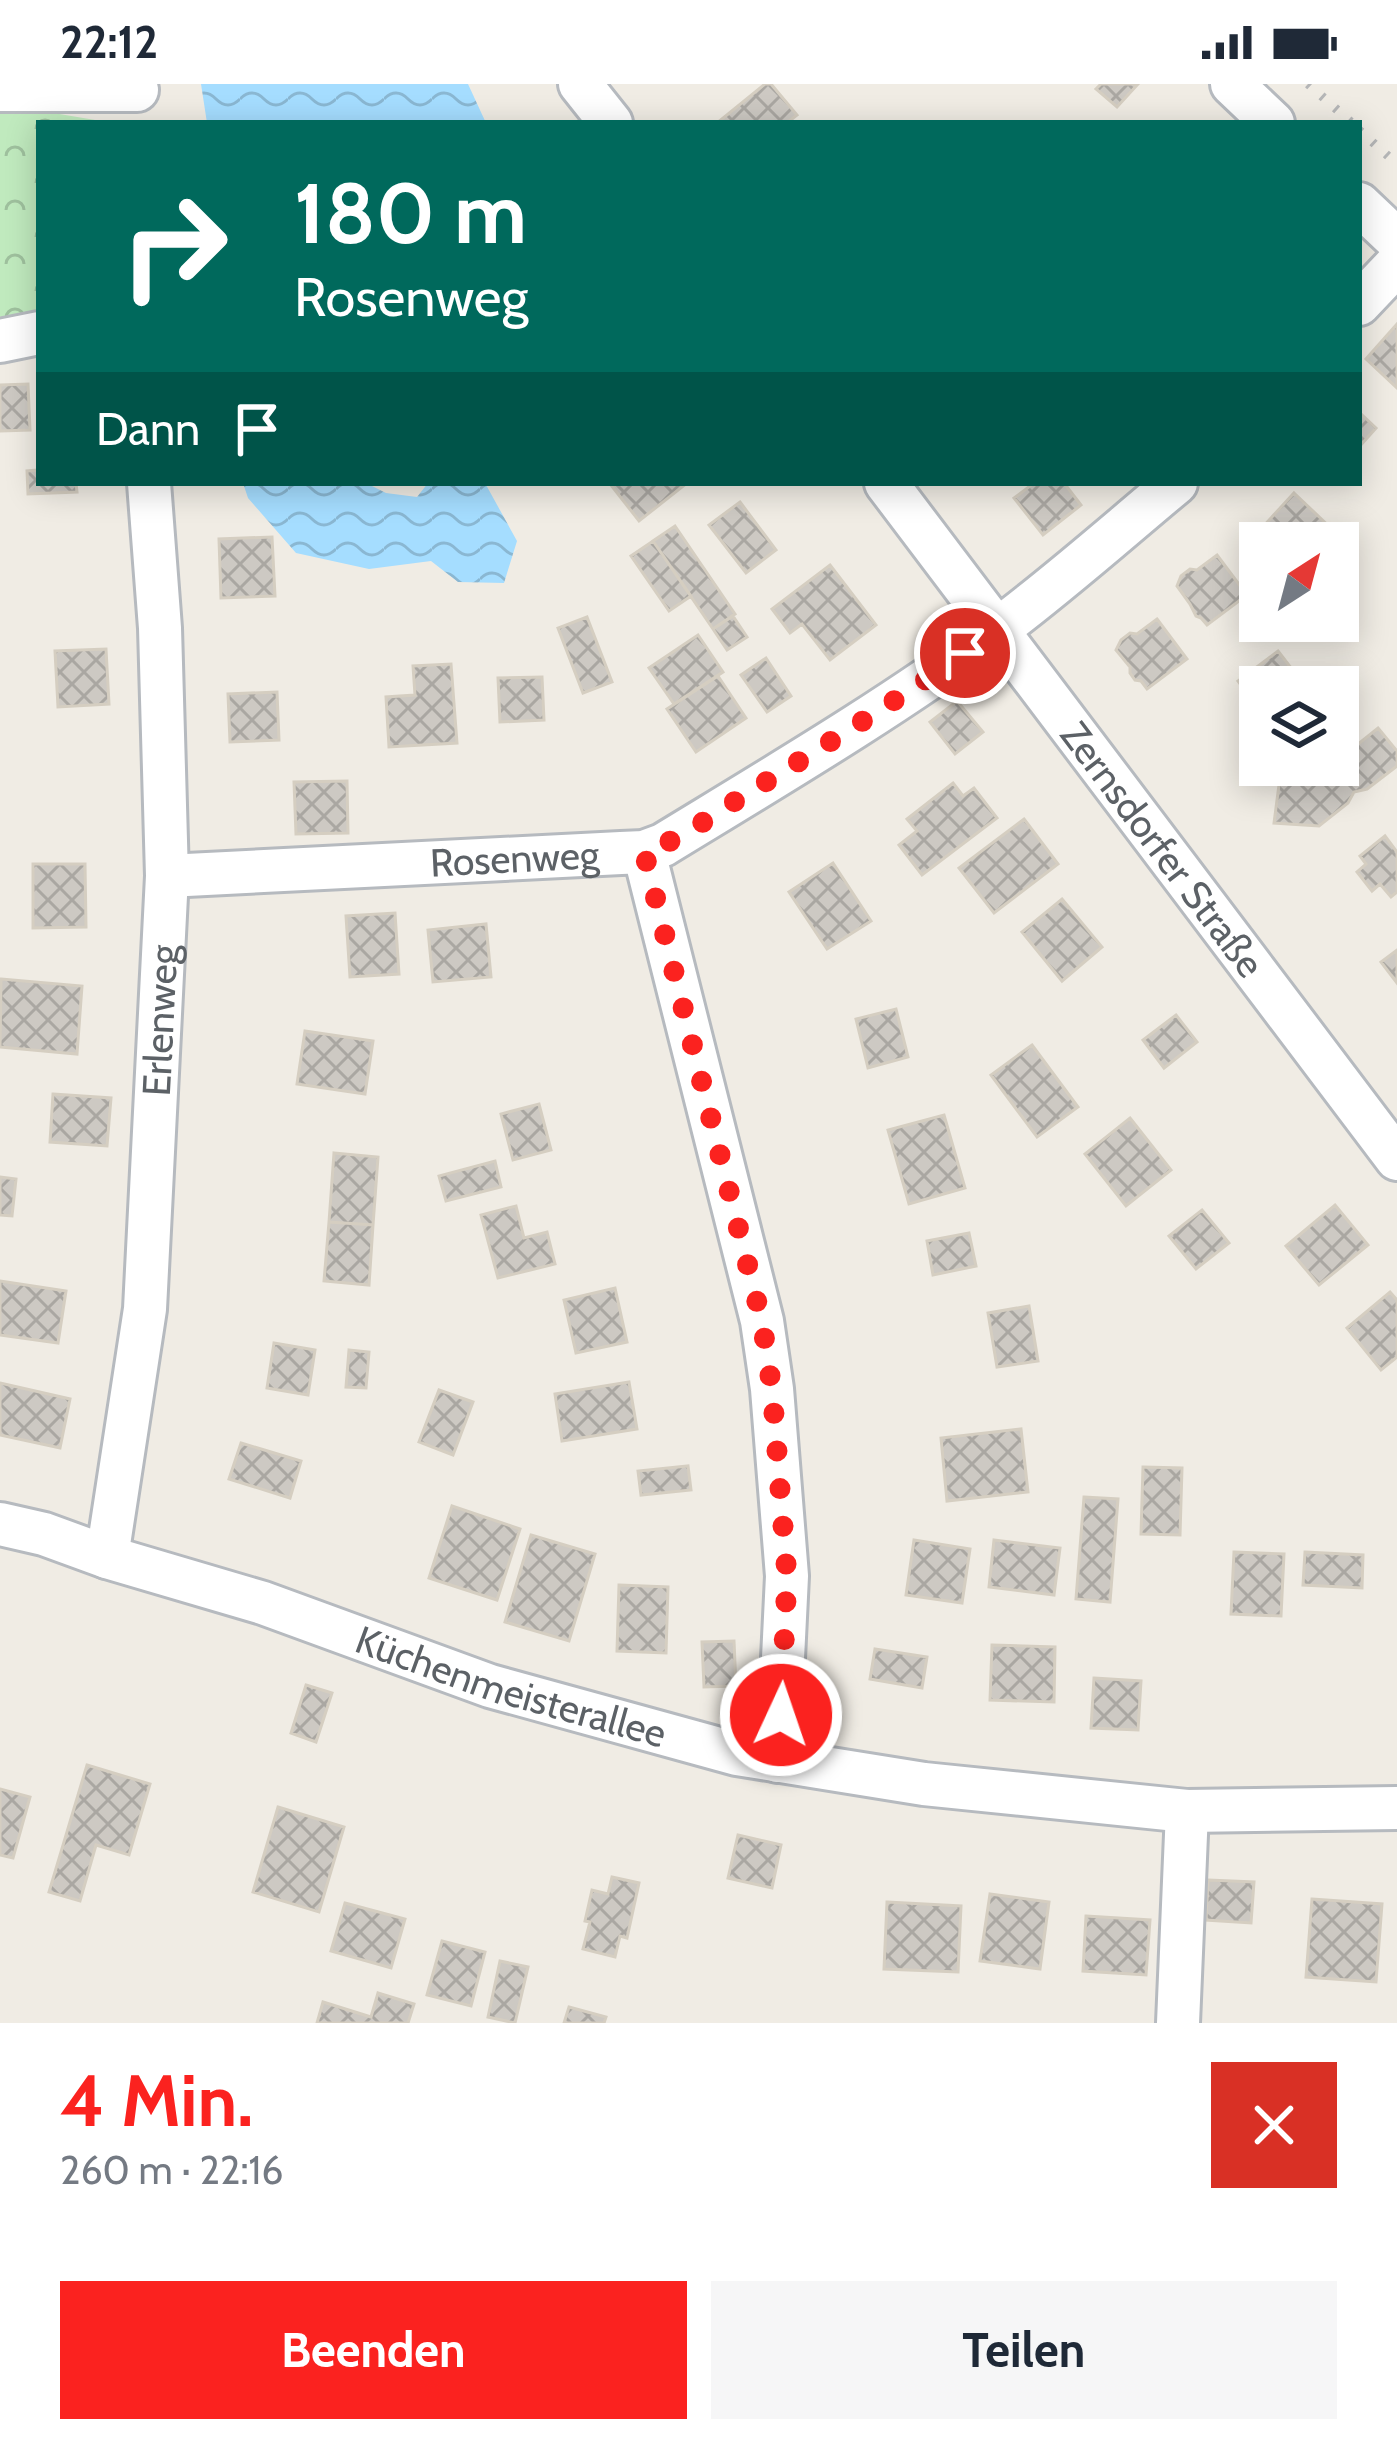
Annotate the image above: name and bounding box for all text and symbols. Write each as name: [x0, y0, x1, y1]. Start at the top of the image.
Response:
text: 22:12: [60, 15, 158, 69]
text: 180 m: [294, 162, 527, 264]
icon: right: [96, 168, 252, 324]
text: Rosenweg: [294, 264, 528, 330]
icon: arrive: [224, 396, 290, 462]
text: Dann: [96, 402, 200, 456]
north arrow: [1239, 522, 1359, 642]
map controls: [1239, 522, 1359, 786]
pin: [914, 602, 1016, 704]
icon: arrive: [932, 620, 998, 686]
button: layers: [1239, 666, 1359, 786]
street label: Zernsdorfer Straße: [1051, 712, 1275, 986]
street label: Rosenweg: [429, 830, 601, 887]
street label: Erlenweg: [132, 943, 188, 1097]
street label: Küchenmeisterallee: [349, 1615, 672, 1757]
position arrow: [718, 1652, 844, 1778]
text: 4 Min.: [60, 2057, 253, 2144]
button: close: [1211, 2062, 1337, 2188]
text: 260 m · 22:16: [60, 2146, 283, 2194]
button: Beenden: [60, 2281, 687, 2419]
button: Teilen: [711, 2281, 1337, 2419]

